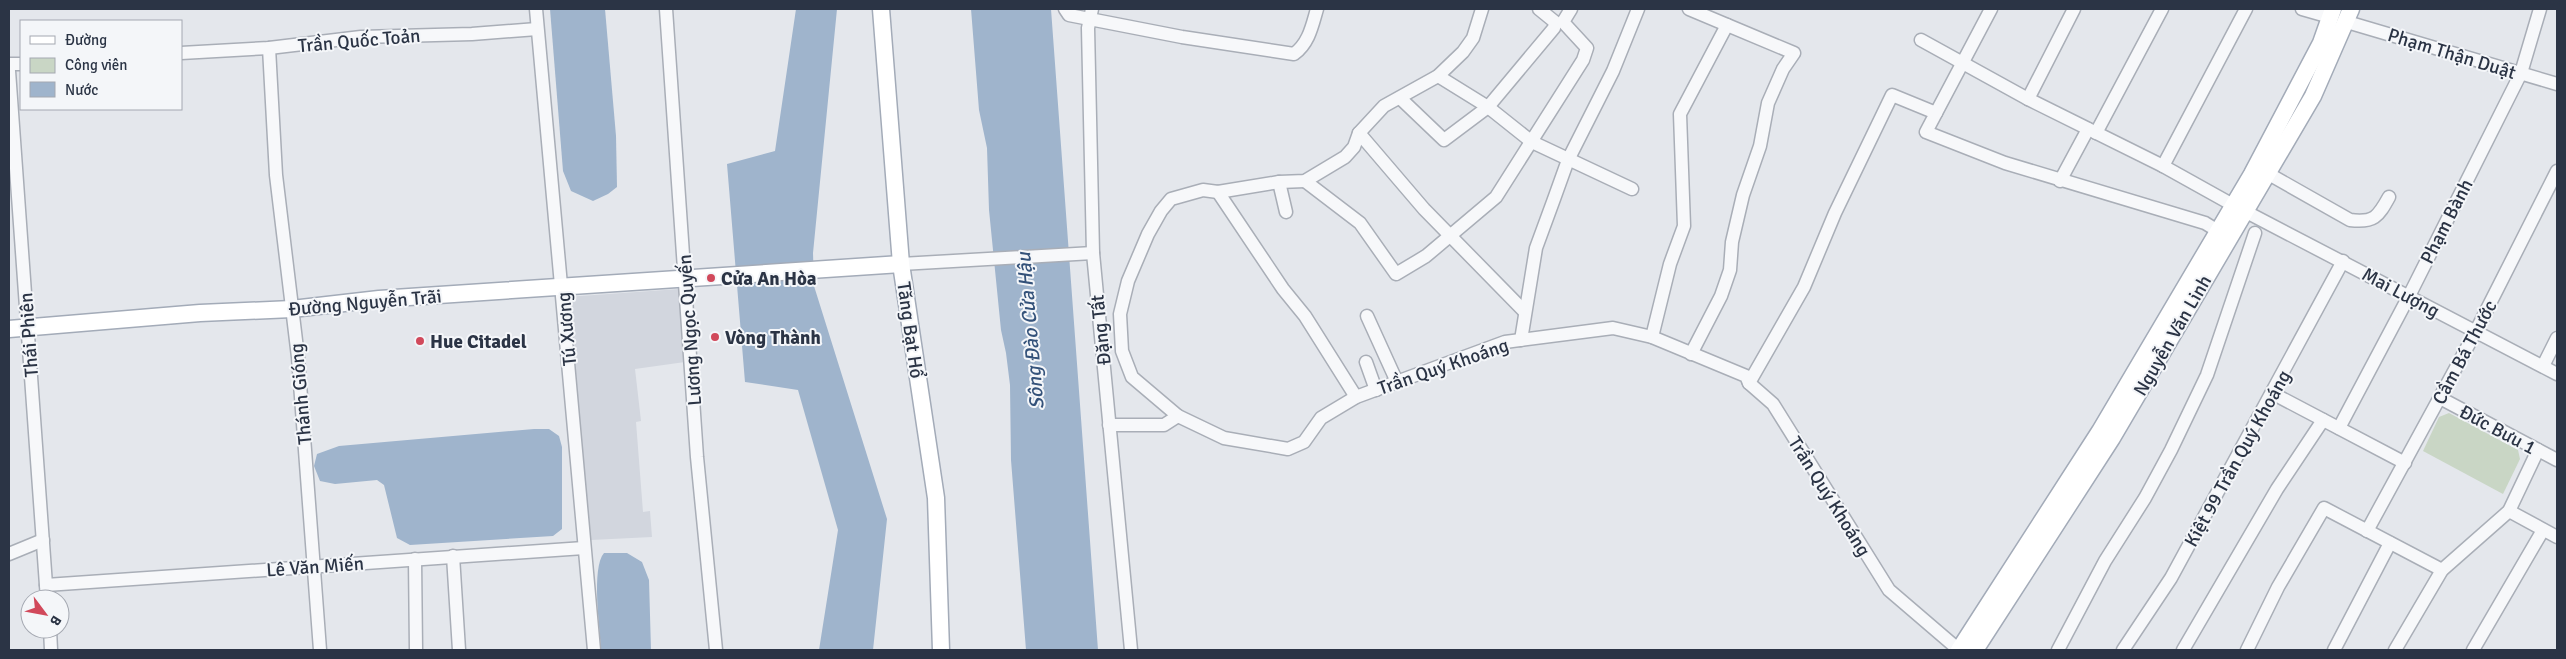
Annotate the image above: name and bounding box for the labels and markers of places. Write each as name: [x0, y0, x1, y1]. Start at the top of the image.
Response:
place label: Cửa An Hòa: [721, 267, 817, 291]
marker: Cửa An Hòa: [705, 272, 717, 284]
place label: Vòng Thành: [725, 326, 821, 350]
place label: Hue Citadel: [430, 330, 527, 354]
marker: Vòng Thành: [709, 331, 721, 343]
marker: Hue Citadel: [414, 335, 426, 347]

